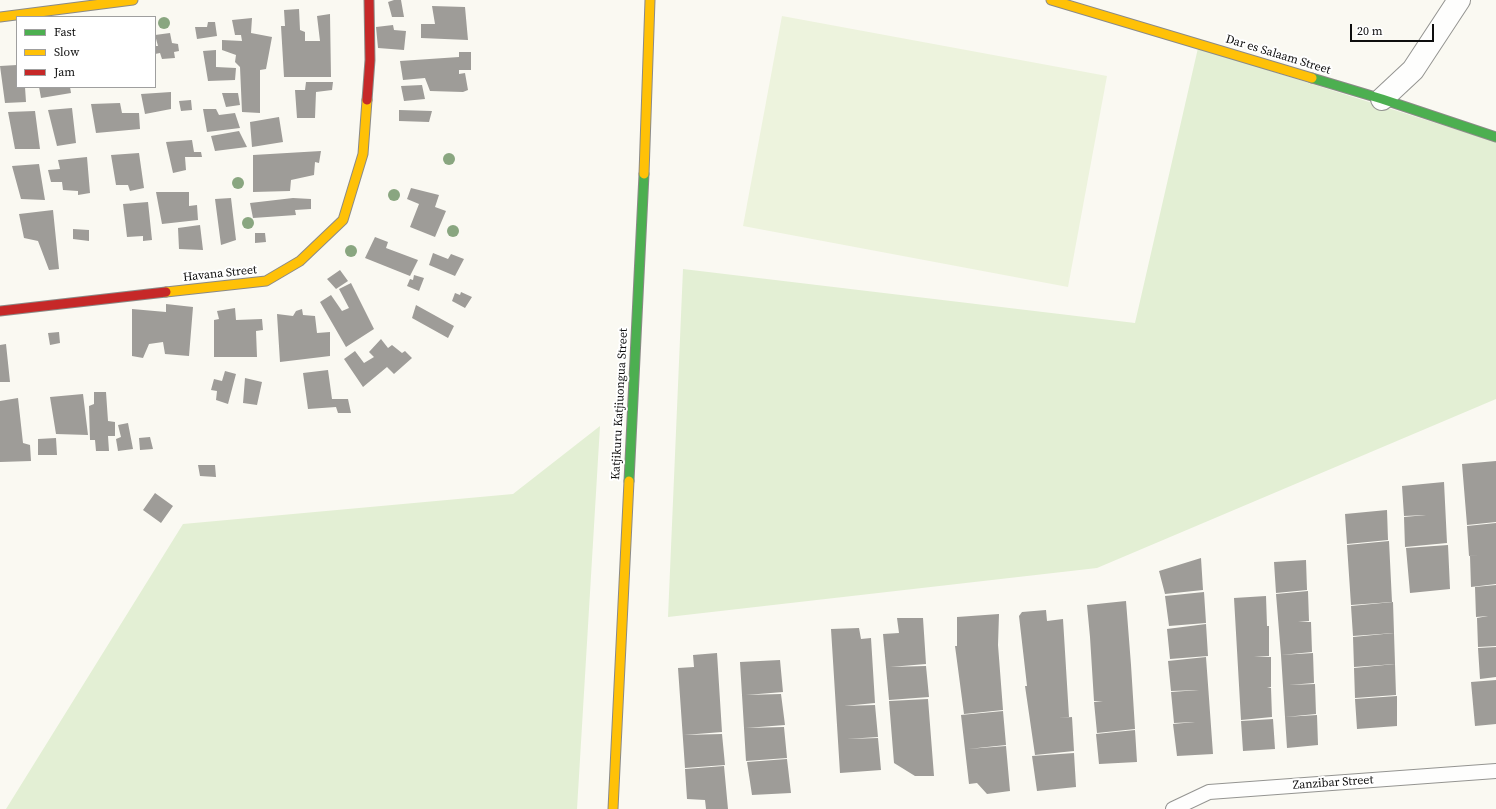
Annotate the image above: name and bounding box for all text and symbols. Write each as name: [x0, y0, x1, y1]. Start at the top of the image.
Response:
legend: [16, 16, 156, 88]
scale bar: [1352, 16, 1436, 42]
text: 20 m: [1357, 23, 1383, 39]
text: Fast: [54, 24, 76, 40]
street label: Dar es Salaam Street: [1224, 32, 1332, 78]
text: Slow: [54, 44, 79, 60]
text: Jam: [54, 64, 75, 80]
street label: Havana Street: [182, 263, 258, 285]
street label: Katjikuru Katjiuongua Street: [609, 328, 631, 480]
street label: Zanzibar Street: [1292, 773, 1374, 793]

